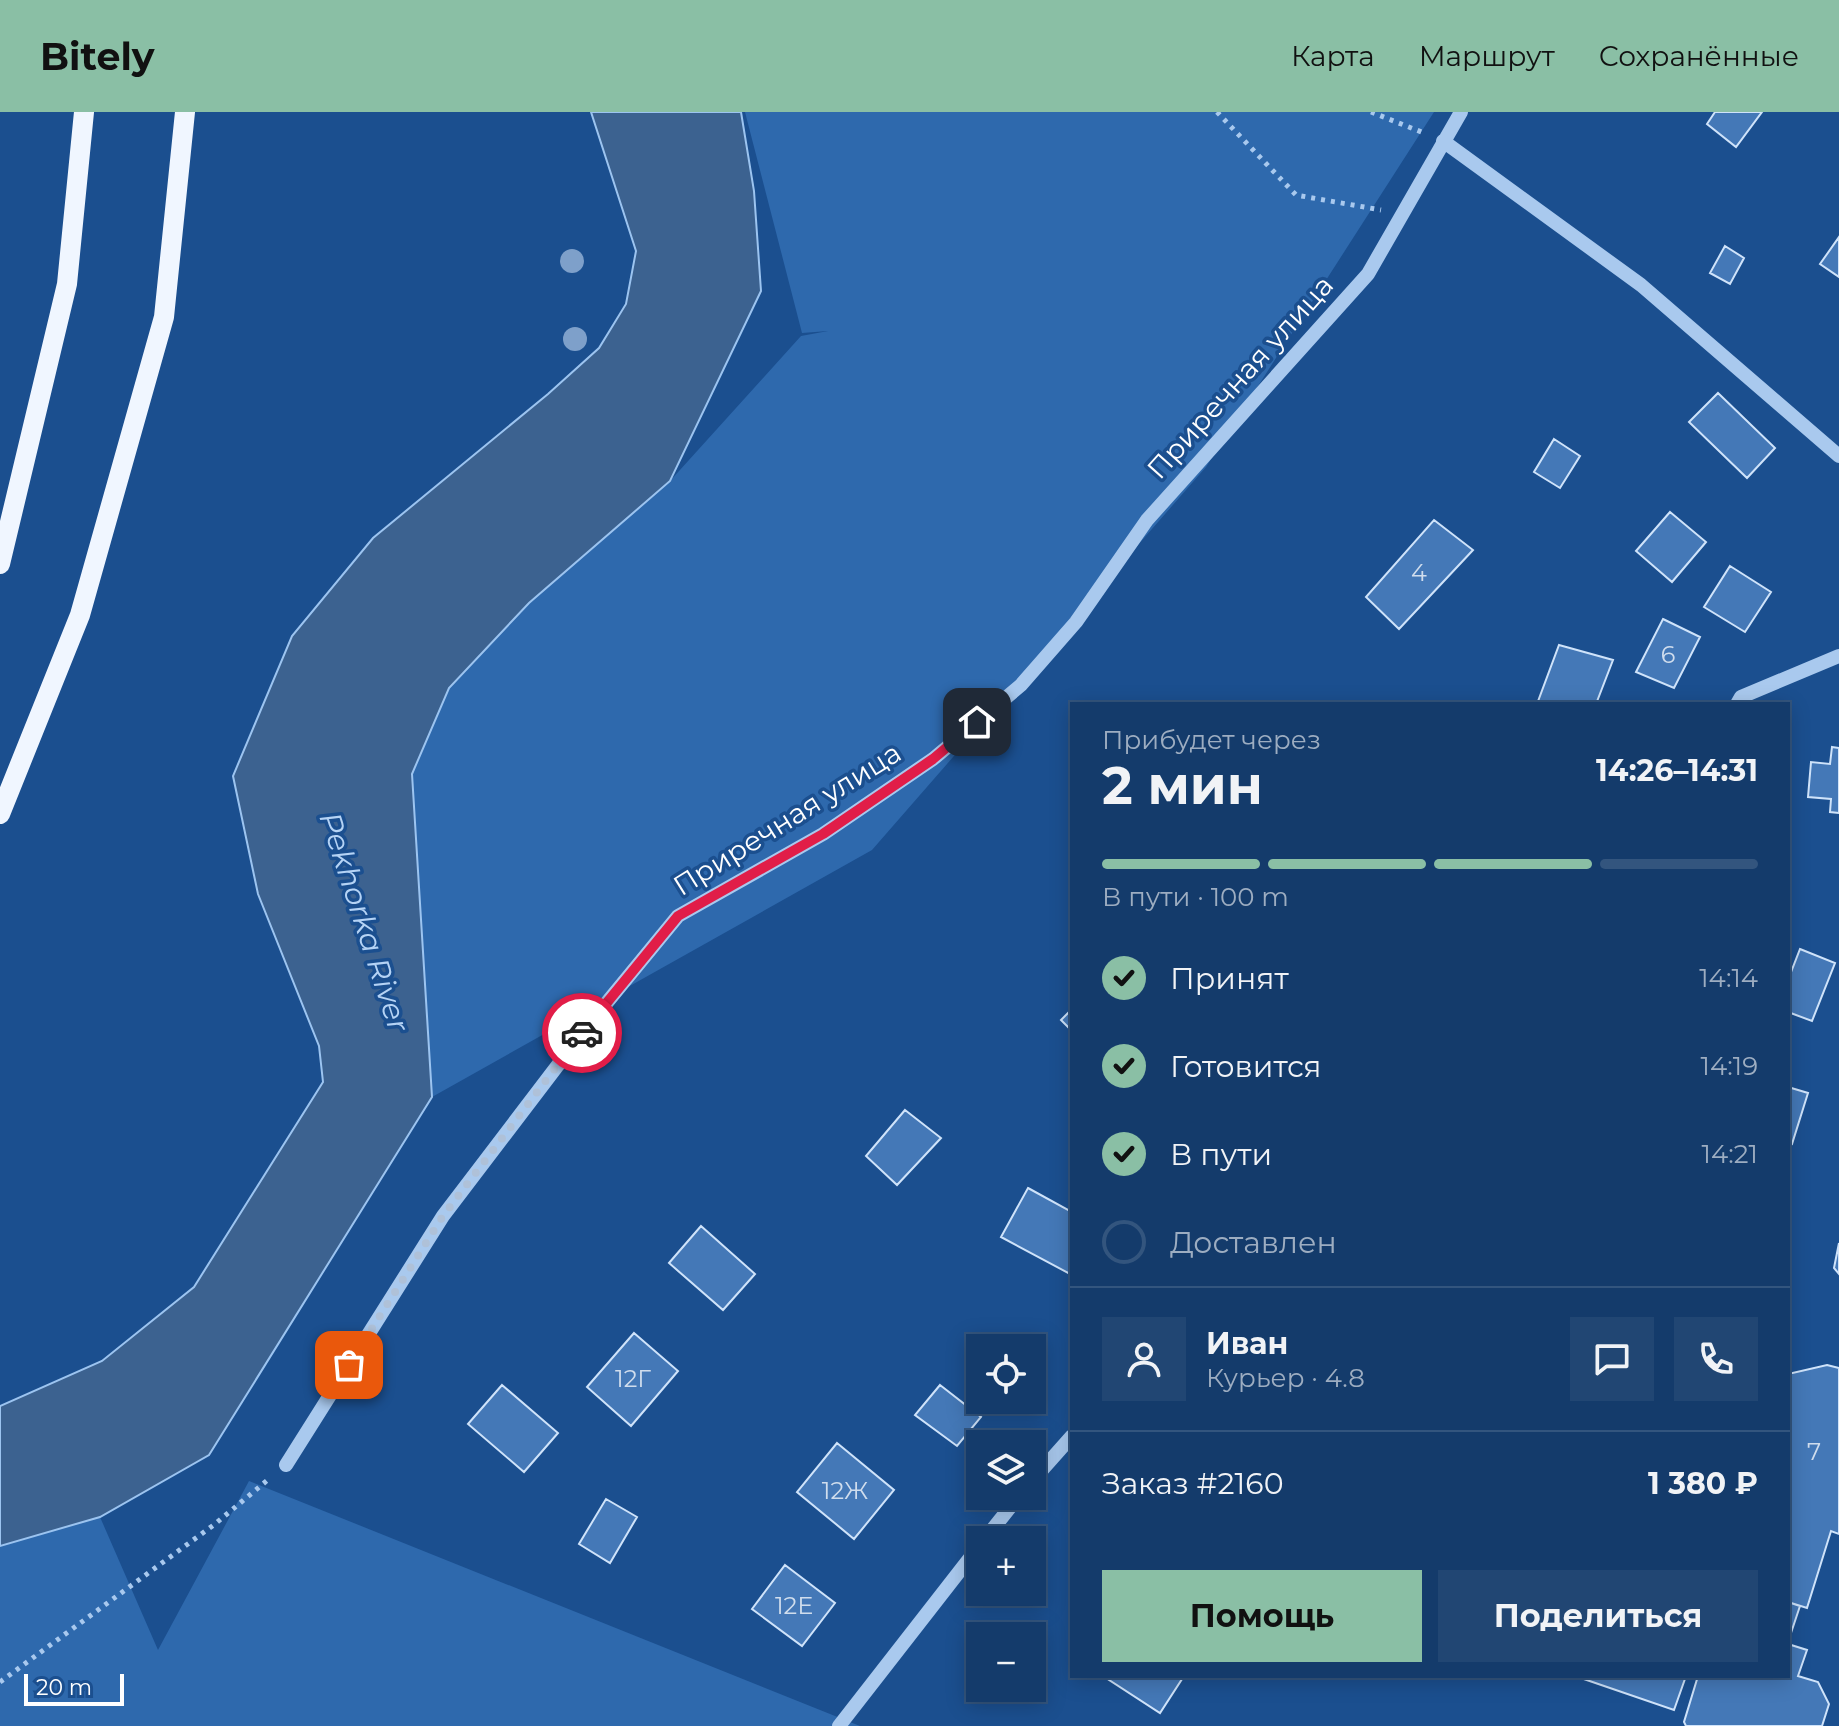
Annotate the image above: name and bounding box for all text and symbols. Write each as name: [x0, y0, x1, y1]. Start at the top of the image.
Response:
text: Bitely: [40, 33, 155, 80]
text: Карта: [1291, 39, 1375, 73]
text: Маршрут: [1419, 39, 1555, 73]
text: Сохранённые: [1599, 39, 1799, 73]
street label: Приречная улица: [1140, 268, 1340, 486]
house number: 4: [1411, 558, 1427, 587]
house number: 6: [1661, 640, 1675, 669]
pin: [943, 688, 1011, 756]
icon: home: [955, 700, 999, 744]
text: Прибудет через: [1102, 724, 1321, 756]
street label: Приречная улица: [667, 735, 907, 903]
text: 14:26–14:31: [1596, 752, 1758, 789]
text: 2 мин: [1102, 754, 1263, 817]
water label: Pekhorka River: [311, 807, 418, 1037]
text: В пути · 100 m: [1102, 881, 1289, 913]
icon: check: [1102, 956, 1146, 1000]
text: Принят: [1170, 960, 1289, 997]
text: 14:14: [1699, 962, 1758, 994]
courier: [542, 993, 622, 1073]
icon: car: [560, 1011, 604, 1055]
icon: check: [1102, 1044, 1146, 1088]
text: Готовится: [1170, 1048, 1322, 1085]
text: 14:19: [1701, 1050, 1758, 1082]
icon: check: [1102, 1132, 1146, 1176]
text: В пути: [1170, 1136, 1272, 1173]
text: 14:21: [1702, 1138, 1758, 1170]
text: Доставлен: [1170, 1224, 1337, 1261]
button: person: [1102, 1317, 1186, 1401]
button: chat: [1570, 1317, 1654, 1401]
button: phone: [1674, 1317, 1758, 1401]
text: Иван: [1206, 1325, 1288, 1362]
pin: [315, 1331, 383, 1399]
map controls: [966, 1334, 1046, 1702]
button: locate: [966, 1334, 1046, 1414]
icon: bag: [327, 1343, 371, 1387]
text: Курьер · 4.8: [1206, 1362, 1365, 1394]
house number: 12Г: [615, 1364, 651, 1393]
button: layers: [966, 1430, 1046, 1510]
house number: 7: [1807, 1437, 1821, 1466]
text: Заказ #2160: [1102, 1465, 1284, 1502]
text: 1 380 ₽: [1648, 1465, 1758, 1502]
house number: 12Ж: [822, 1476, 868, 1505]
button: +: [966, 1526, 1046, 1606]
button: Помощь: [1102, 1570, 1422, 1662]
button: Поделиться: [1438, 1570, 1758, 1662]
house number: 12Е: [775, 1591, 813, 1620]
button: −: [966, 1622, 1046, 1702]
scale bar: [24, 1670, 124, 1706]
text: 20 m: [36, 1674, 92, 1701]

